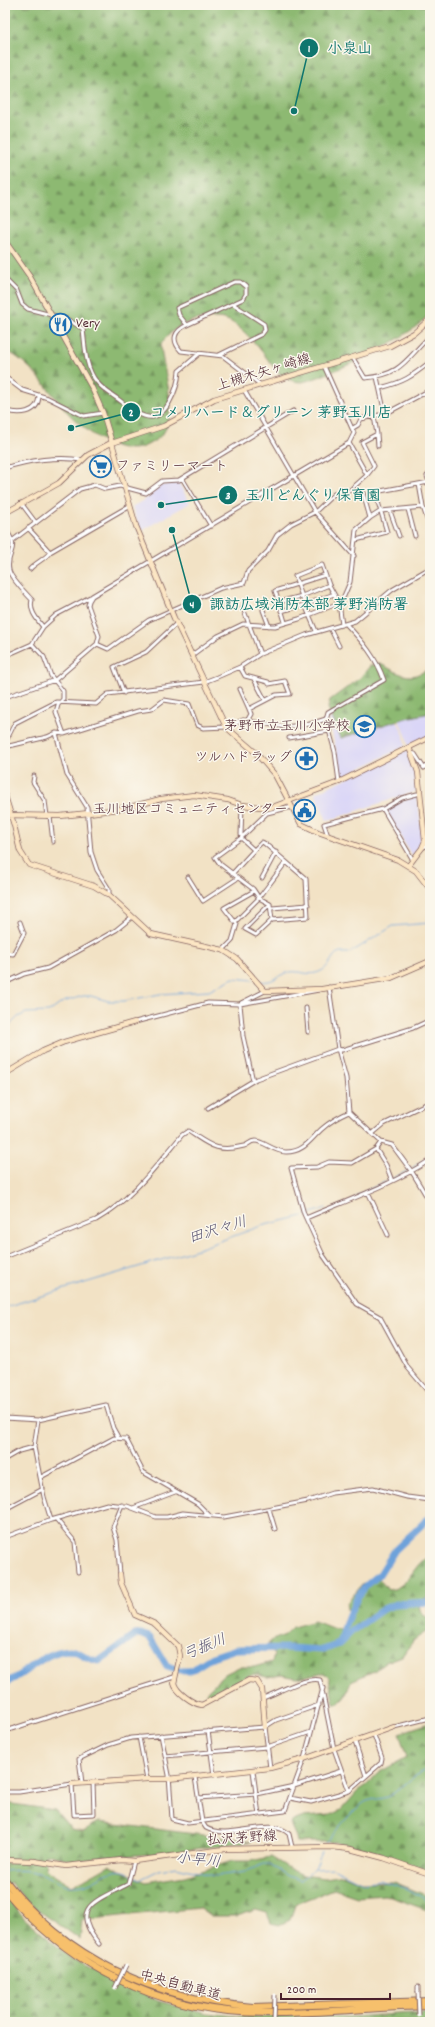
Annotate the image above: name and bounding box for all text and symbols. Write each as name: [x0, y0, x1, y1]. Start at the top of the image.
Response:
callout: 小泉山: [299, 35, 380, 62]
text: 小泉山: [327, 39, 373, 61]
text: 1: [308, 41, 311, 58]
restaurant icon: Very: [48, 311, 74, 337]
place label: Very: [76, 314, 100, 334]
street label: 上槻木矢ヶ崎線: [214, 349, 314, 397]
callout: コメリハード＆グリーン 茅野玉川店: [121, 398, 400, 425]
text: コメリハード＆グリーン 茅野玉川店: [150, 403, 392, 425]
text: 2: [128, 405, 134, 422]
supermarket icon: ファミリーマート: [87, 454, 113, 480]
place label: ファミリーマート: [116, 457, 228, 477]
callout: 玉川どんぐり保育園: [218, 481, 389, 508]
text: 玉川どんぐり保育園: [245, 486, 381, 508]
text: 3: [225, 488, 231, 505]
callout: 諏訪広域消防本部 茅野消防署: [182, 590, 417, 617]
text: 諏訪広域消防本部 茅野消防署: [210, 595, 408, 617]
text: 4: [190, 597, 195, 614]
school or university icon: 茅野市立玉川小学校: [352, 714, 378, 740]
place label: 茅野市立玉川小学校: [224, 717, 350, 737]
pharmacy icon: ツルハドラッグ: [294, 745, 320, 771]
place label: ツルハドラッグ: [195, 748, 292, 768]
public building icon: 玉川地区コミュニティセンター: [291, 797, 317, 823]
place label: 玉川地区コミュニティセンター: [93, 800, 288, 820]
water label: 田沢々川: [186, 1212, 250, 1250]
water label: 弓振川: [180, 1629, 230, 1667]
street label: 払沢茅野線: [206, 1827, 278, 1851]
water label: 小早川: [174, 1848, 222, 1874]
street label: 中央自動車道: [137, 1965, 223, 2007]
scale bar: [281, 1975, 390, 2001]
text: 200 m: [287, 1982, 316, 1999]

